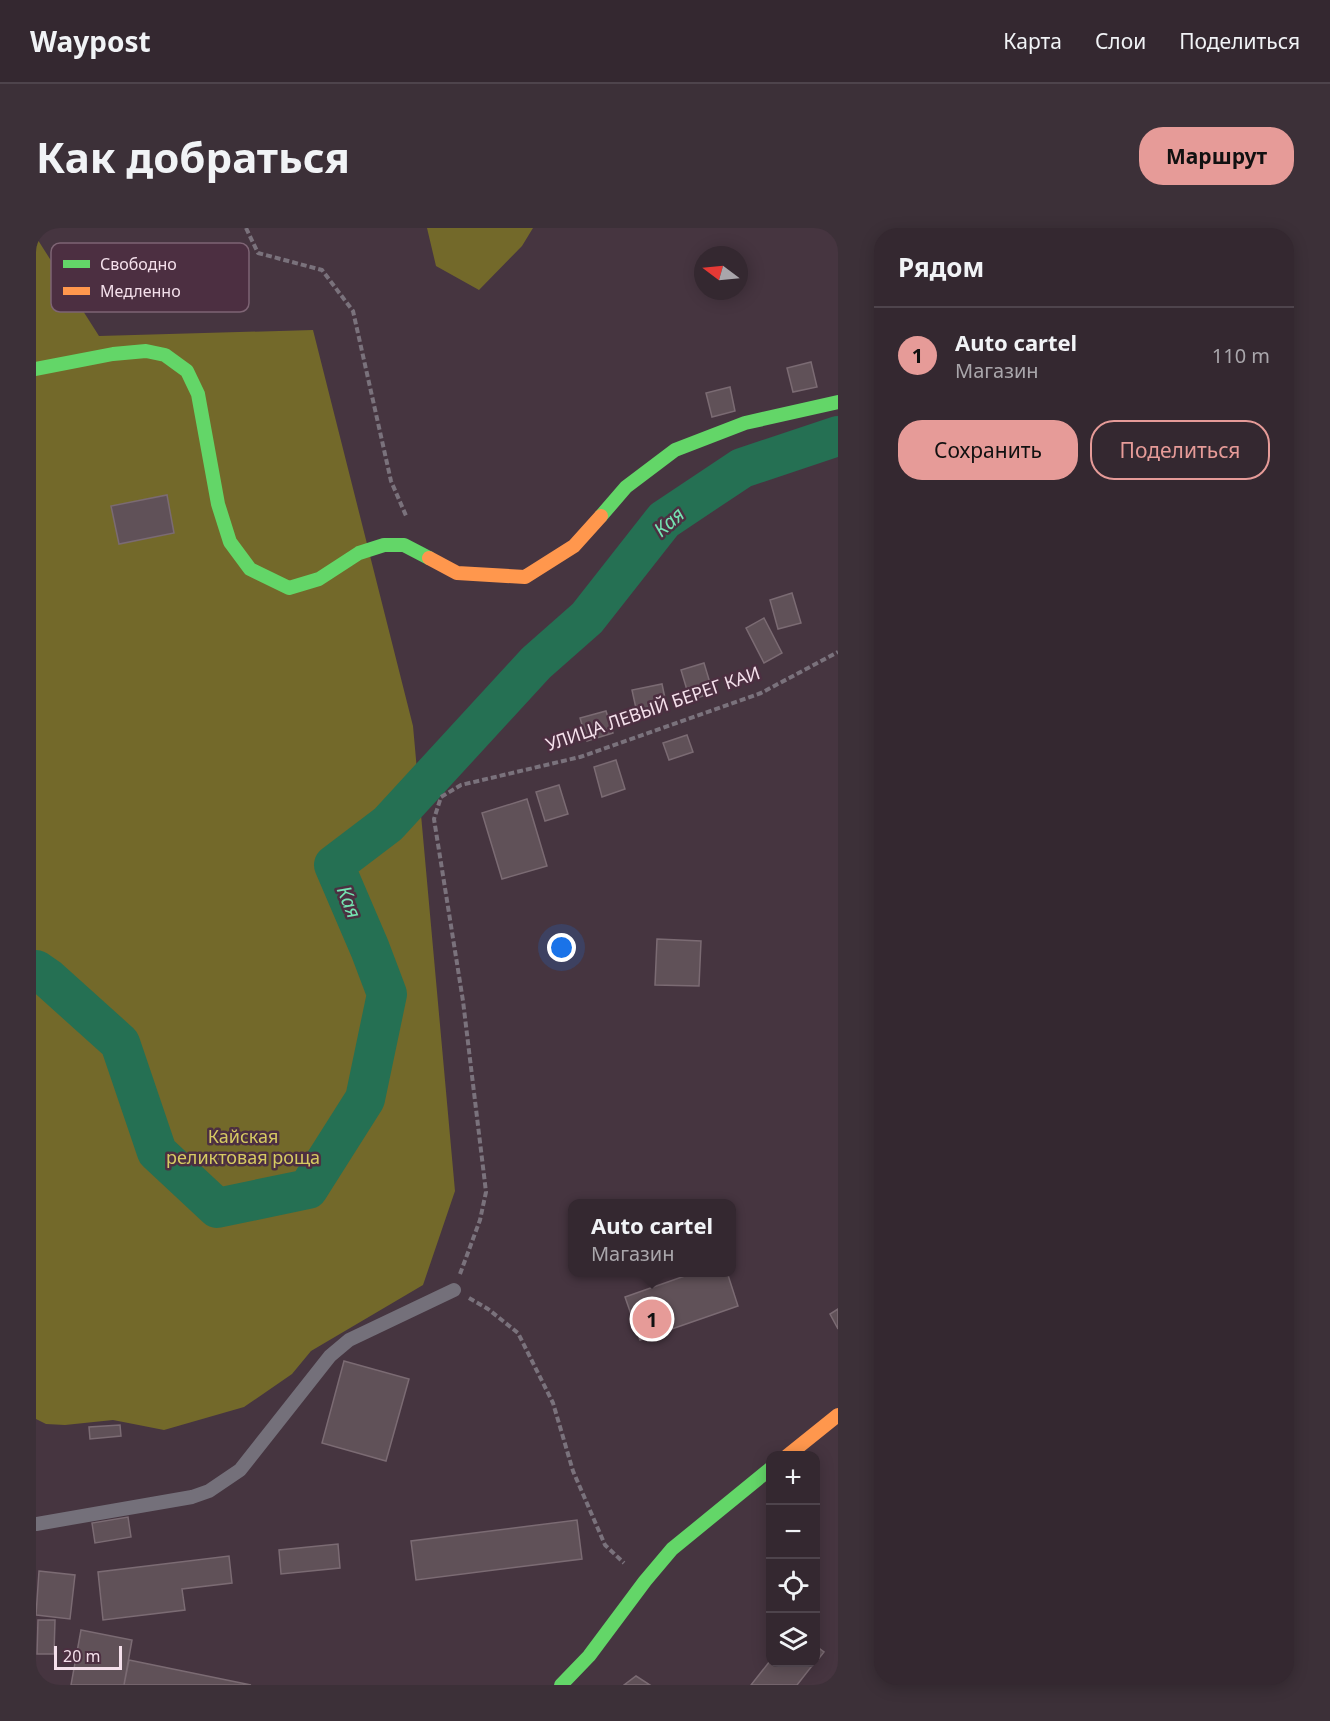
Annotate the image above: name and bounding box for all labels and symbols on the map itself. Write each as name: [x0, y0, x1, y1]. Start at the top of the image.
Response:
legend: [51, 243, 249, 312]
north arrow: [694, 246, 748, 300]
text: Свободно: [100, 253, 177, 275]
text: Медленно: [100, 280, 181, 302]
water label: Кая: [648, 501, 690, 543]
street label: УЛИЦА ЛЕВЫЙ БЕРЕГ КАИ: [542, 660, 763, 756]
water label: Кая: [331, 882, 368, 922]
your location: [547, 933, 576, 962]
park label: Кайская реликтовая роща: [166, 1124, 320, 1169]
pin: 1: [632, 1296, 672, 1342]
scale bar: [54, 1643, 122, 1670]

